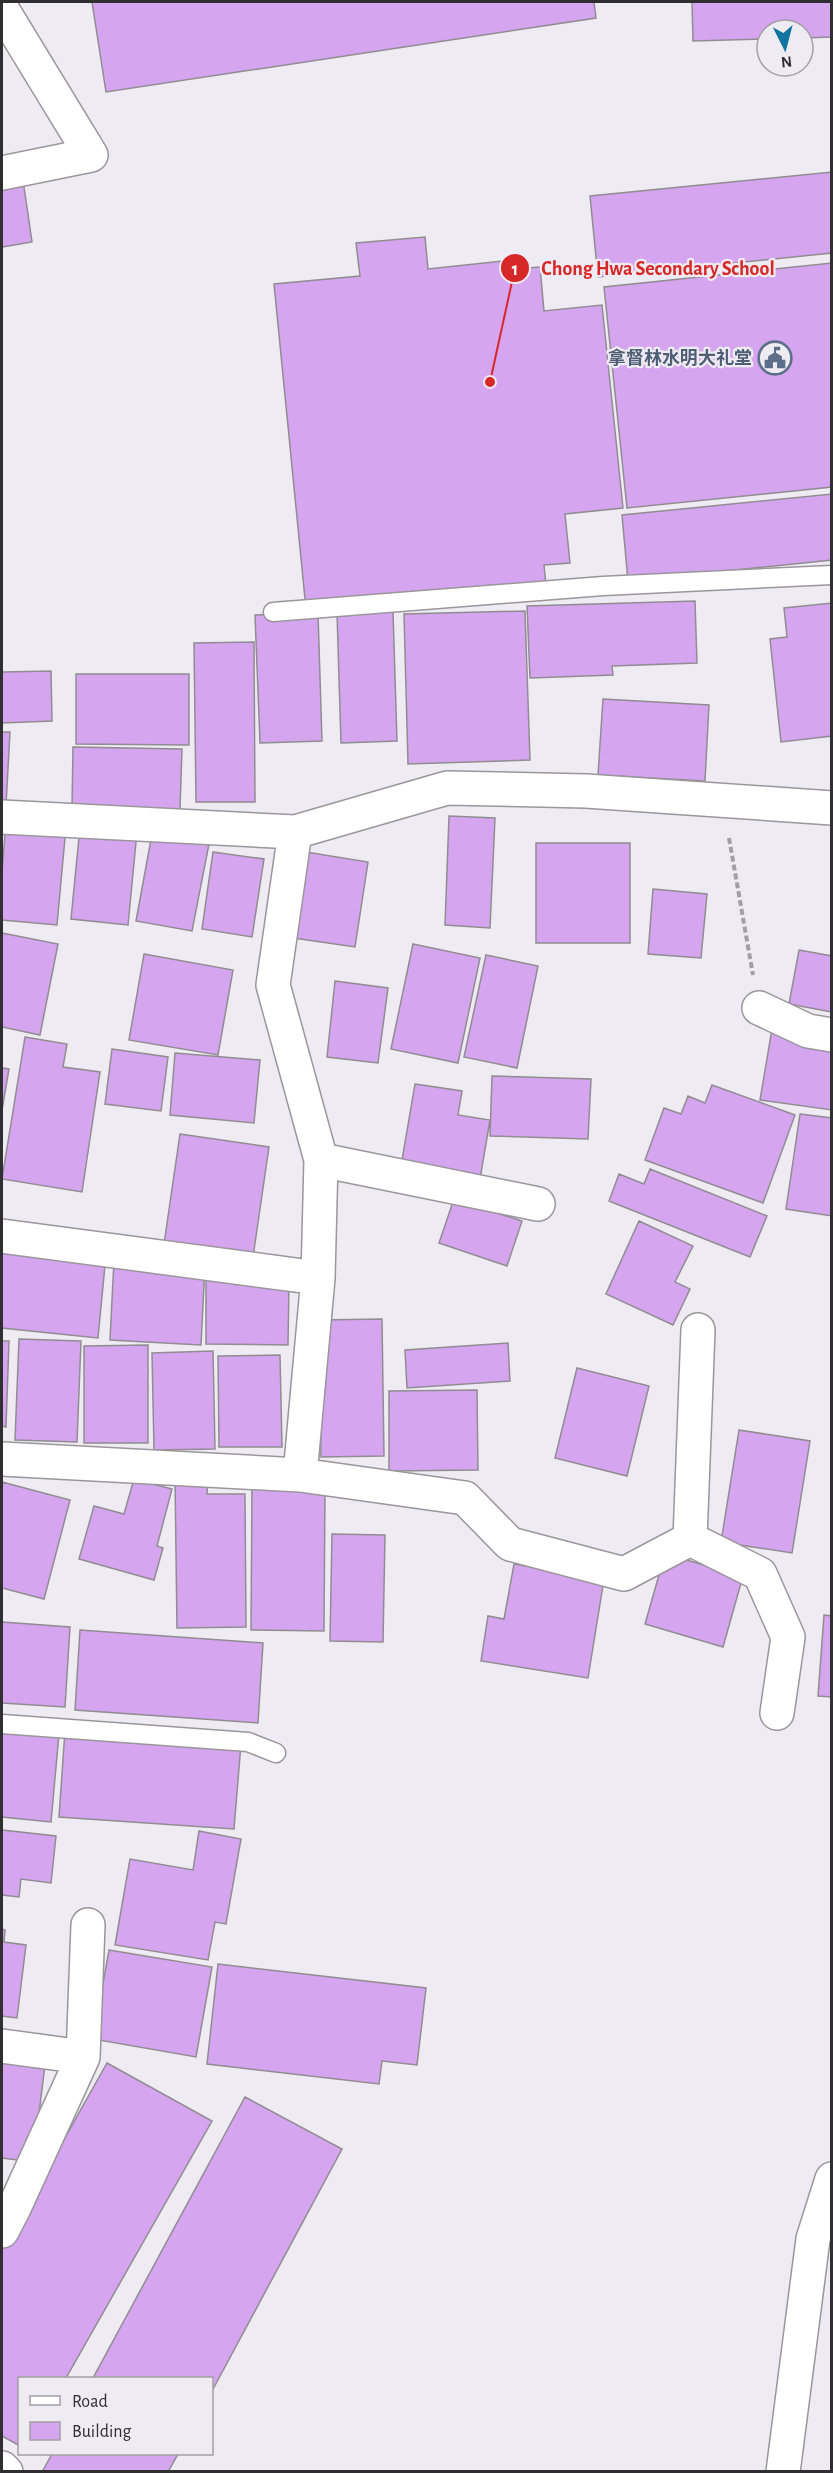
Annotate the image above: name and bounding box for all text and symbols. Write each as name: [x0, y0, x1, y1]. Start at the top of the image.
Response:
north arrow: [755, 18, 815, 78]
text: N: [780, 53, 793, 70]
callout: Chong Hwa Secondary School: [500, 249, 787, 287]
text: Chong Hwa Secondary School: [541, 259, 775, 279]
text: 1: [512, 261, 518, 279]
public building icon: 拿督林水明大礼堂: [757, 340, 793, 376]
place label: 拿督林水明大礼堂: [608, 348, 752, 368]
legend: [18, 2377, 213, 2455]
text: Road: [72, 2393, 108, 2411]
text: Building: [72, 2423, 132, 2441]

